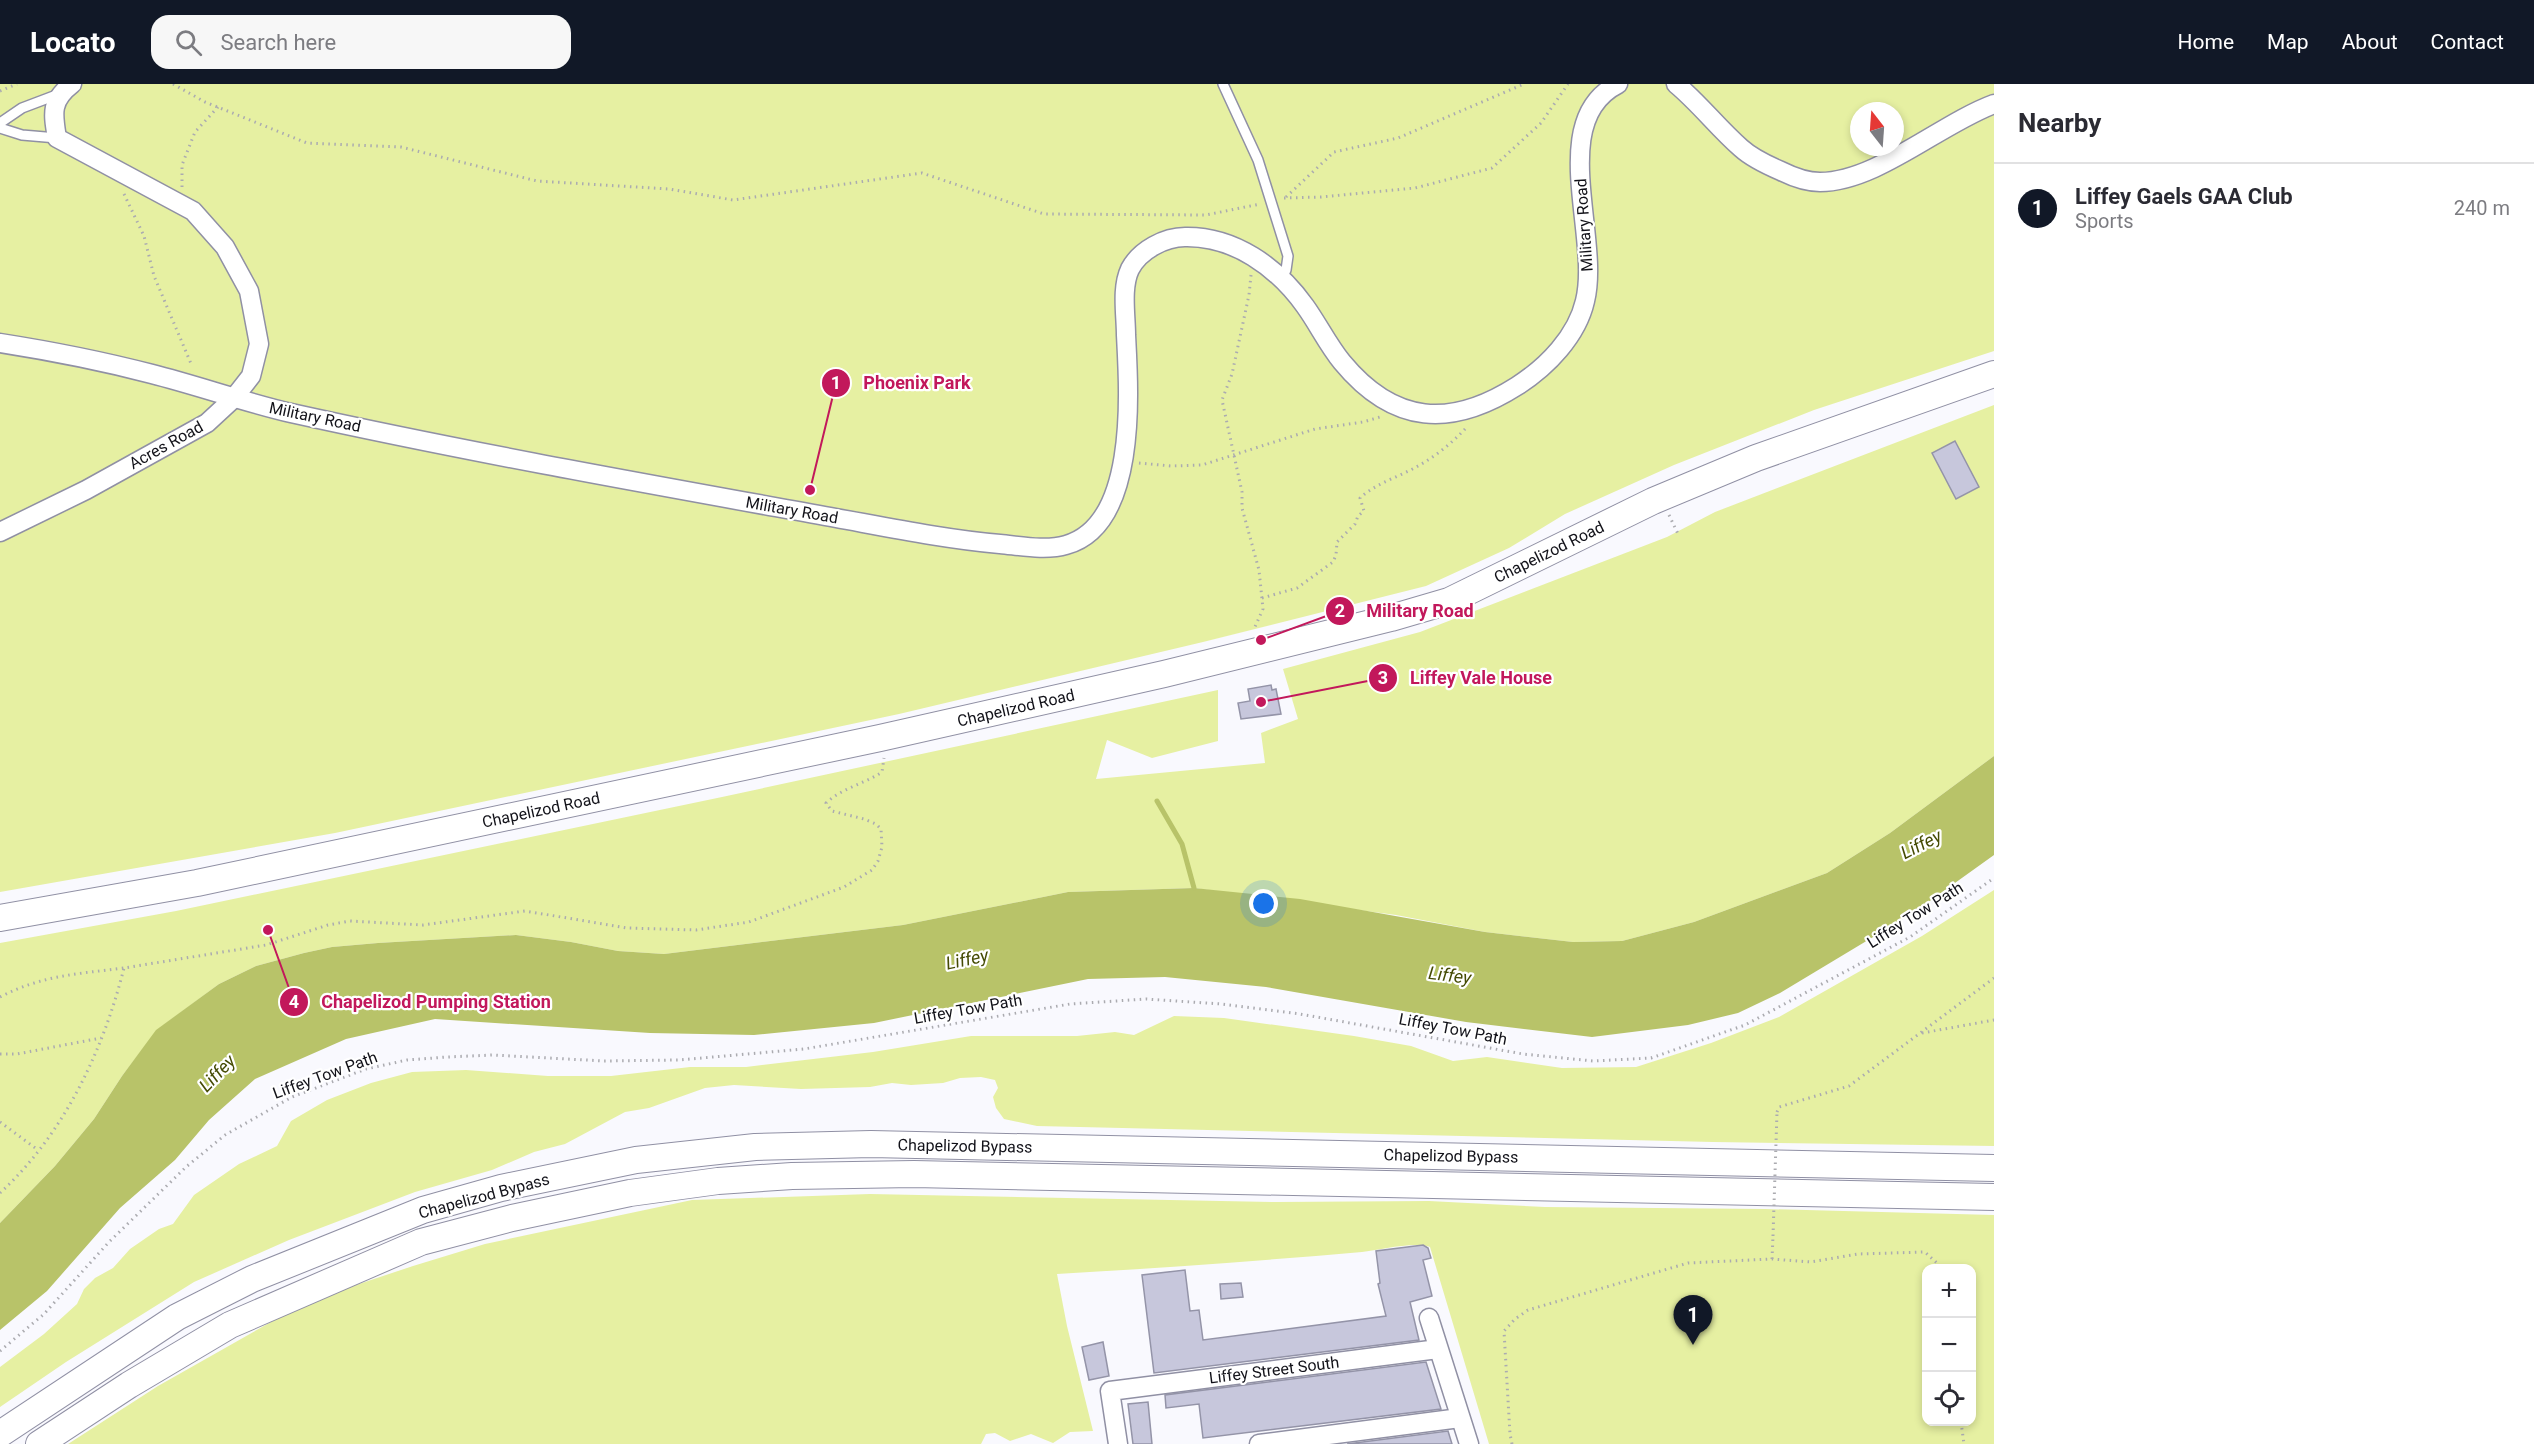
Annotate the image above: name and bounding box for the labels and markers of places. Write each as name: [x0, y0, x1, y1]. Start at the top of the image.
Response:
callout: Phoenix Park: [821, 365, 983, 401]
callout: Military Road: [1325, 593, 1486, 629]
callout: Liffey Vale House: [1368, 660, 1564, 696]
callout: Chapelizod Pumping Station: [279, 984, 563, 1020]
pin: 1: [1674, 1296, 1712, 1345]

